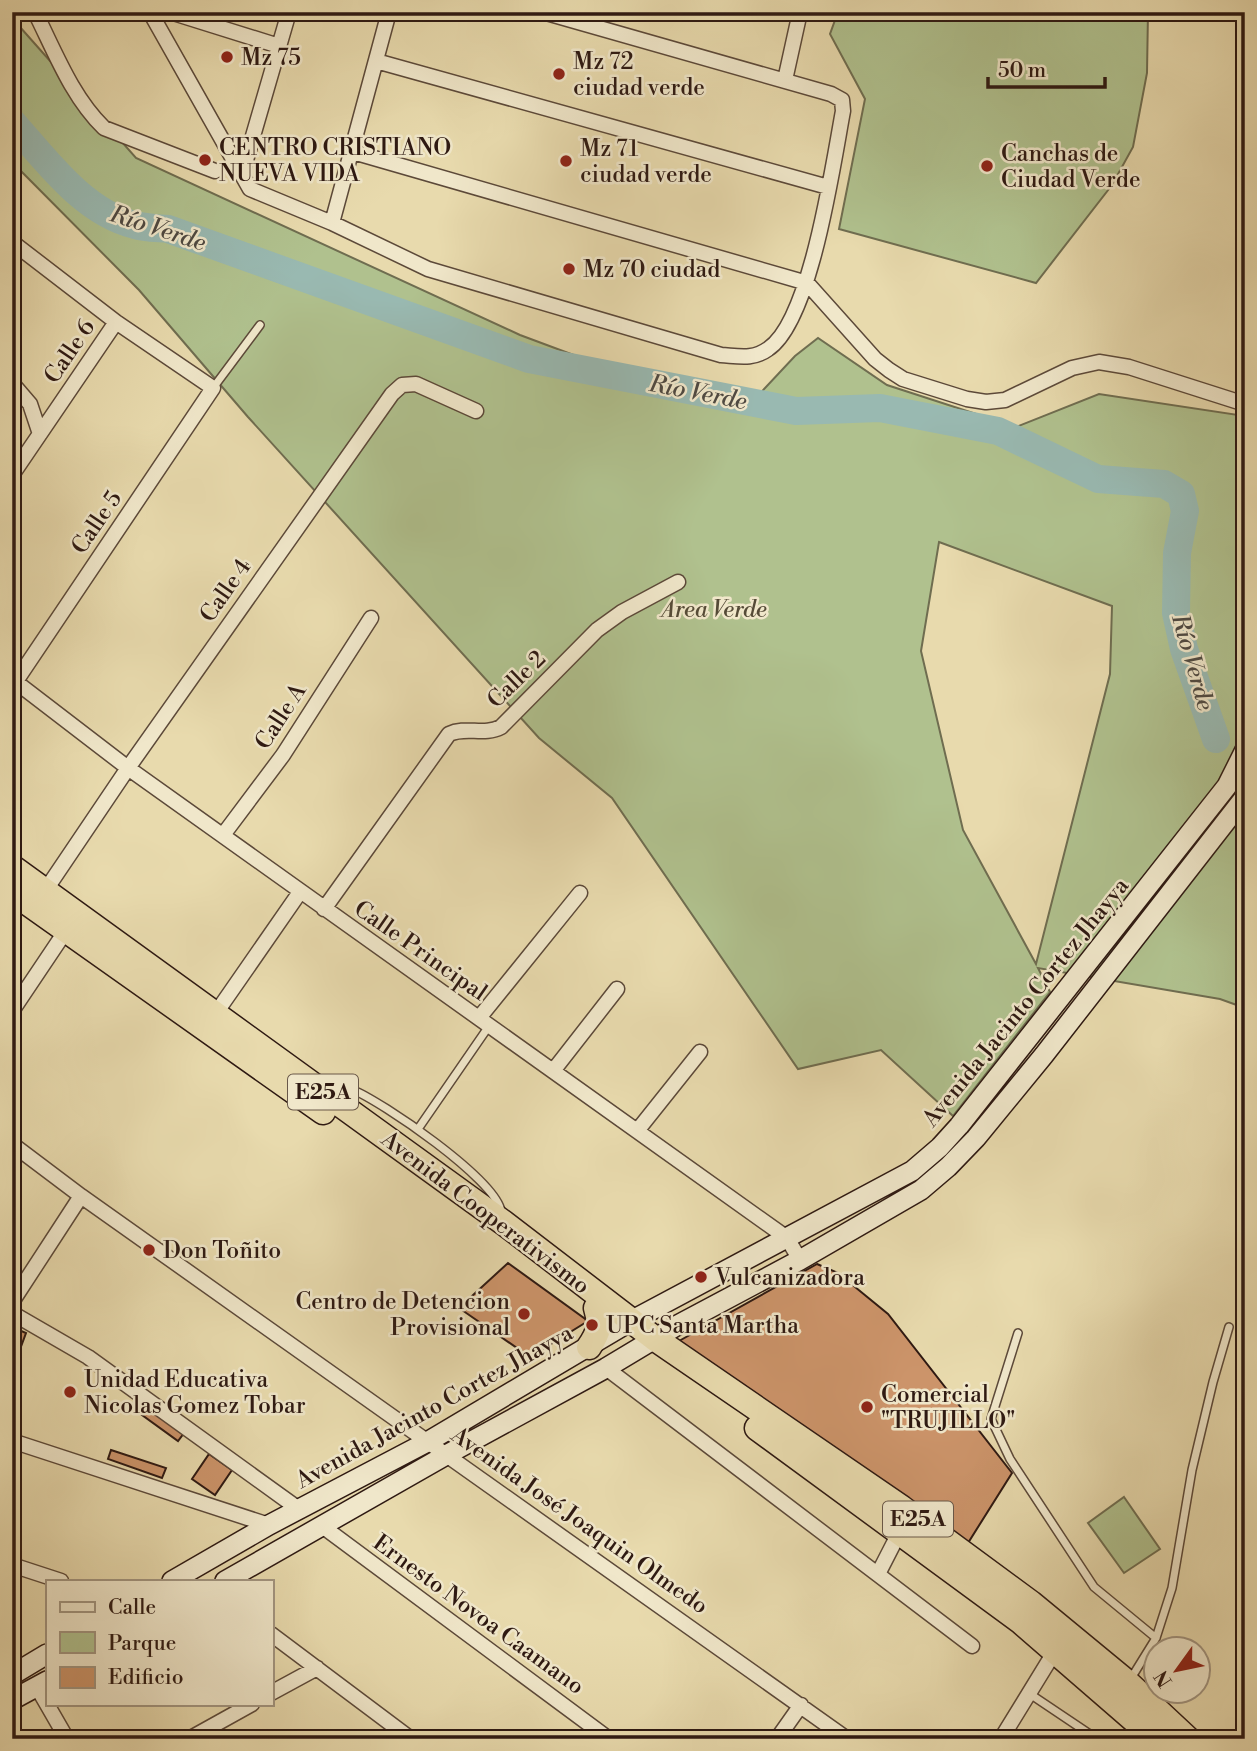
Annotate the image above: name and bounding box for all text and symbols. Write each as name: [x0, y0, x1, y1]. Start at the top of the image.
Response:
place label: Mz 75: [241, 44, 301, 72]
scale bar: [988, 46, 1105, 90]
place label: Mz 72 ciudad verde: [573, 48, 705, 102]
marker: Mz 75: [219, 49, 235, 65]
text: 50 m: [998, 58, 1046, 84]
marker: Mz 72 ciudad verde: [551, 66, 567, 82]
place label: CENTRO CRISTIANO NUEVA VIDA: [219, 134, 451, 188]
place label: Mz 71 ciudad verde: [580, 135, 712, 189]
place label: Canchas de Ciudad Verde: [1001, 140, 1141, 194]
marker: CENTRO CRISTIANO NUEVA VIDA: [197, 152, 213, 168]
marker: Mz 71 ciudad verde: [558, 153, 574, 169]
marker: Canchas de Ciudad Verde: [979, 158, 995, 174]
water label: Río Verde: [105, 199, 209, 258]
place label: Mz 70 ciudad: [583, 256, 720, 284]
marker: Mz 70 ciudad: [561, 261, 577, 277]
street label: Calle 6: [38, 314, 101, 389]
water label: Río Verde: [645, 369, 749, 417]
street label: Calle 5: [66, 486, 128, 559]
street label: Calle 4: [194, 553, 258, 628]
park label: Area Verde: [658, 596, 767, 624]
water label: Río Verde: [1164, 610, 1220, 714]
street label: Calle 2: [482, 645, 552, 714]
street label: Calle A: [249, 677, 313, 755]
street label: Avenida Jacinto Cortez Jhayya: [916, 872, 1135, 1134]
street label: Calle Principal: [349, 895, 492, 1007]
road number: E25A: [288, 1074, 358, 1110]
street label: Avenida Cooperativismo: [375, 1125, 595, 1300]
place label: Don Toñito: [163, 1237, 281, 1265]
marker: Don Toñito: [141, 1242, 157, 1258]
place label: Vulcanizadora: [714, 1264, 865, 1292]
marker: Vulcanizadora: [693, 1269, 709, 1285]
place label: Centro de Detencion Provisional: [295, 1288, 510, 1342]
marker: Centro de Detencion Provisional: [516, 1306, 532, 1322]
place label: UPC Santa Martha: [606, 1312, 799, 1340]
marker: UPC Santa Martha: [584, 1317, 600, 1333]
street label: Avenida Jacinto Cortez Jhayya: [290, 1319, 578, 1495]
place label: Unidad Educativa Nicolas Gomez Tobar: [84, 1366, 306, 1420]
place label: Comercial "TRUJILLO": [881, 1381, 1015, 1435]
marker: Unidad Educativa Nicolas Gomez Tobar: [62, 1384, 78, 1400]
marker: Comercial "TRUJILLO": [859, 1399, 875, 1415]
street label: Avenida José Joaquin Olmedo: [445, 1421, 713, 1621]
road number: E25A: [883, 1502, 953, 1536]
street label: Ernesto Novoa Caamano: [367, 1529, 590, 1701]
legend: [46, 1580, 273, 1706]
text: Calle: [108, 1595, 156, 1621]
text: Parque: [108, 1631, 176, 1657]
north arrow: [1142, 1636, 1212, 1706]
text: Edificio: [108, 1665, 184, 1691]
text: N: [1149, 1666, 1178, 1692]

